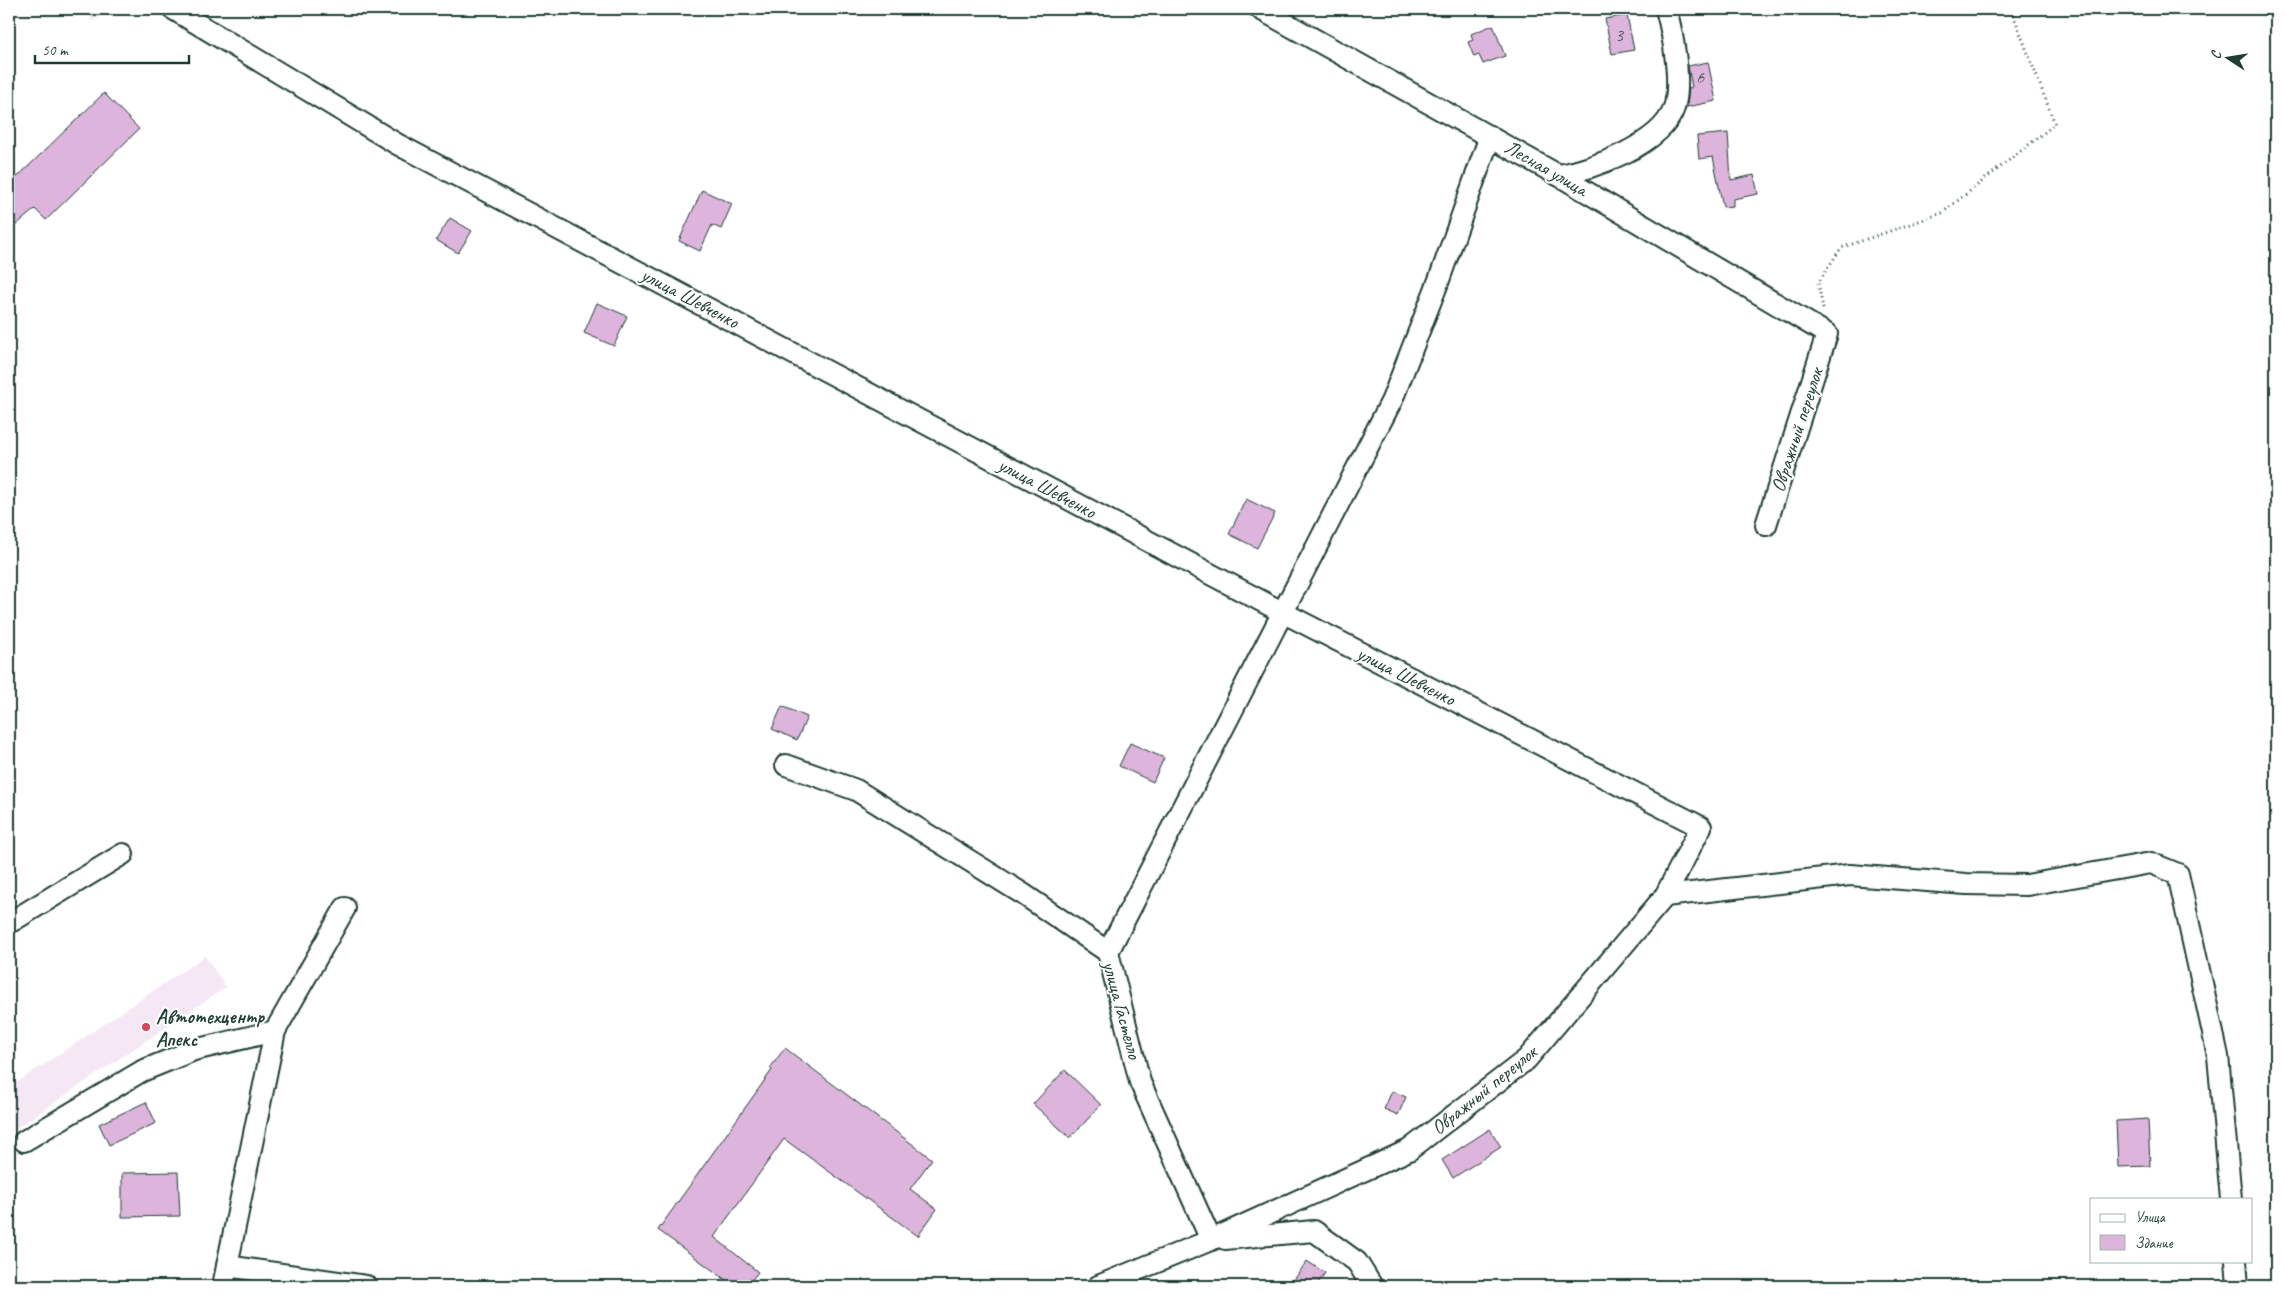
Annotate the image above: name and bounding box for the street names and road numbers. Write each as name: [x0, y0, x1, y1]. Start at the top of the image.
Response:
street label: Лесная улица: [1500, 134, 1593, 203]
street label: улица Шевченко: [636, 261, 744, 335]
street label: Овражный переулок: [1765, 363, 1829, 495]
street label: улица Шевченко: [993, 451, 1101, 525]
street label: улица Шевченко: [1352, 640, 1460, 712]
street label: улица Гастелло: [1097, 957, 1147, 1063]
street label: Овражный переулок: [1426, 1039, 1543, 1140]

